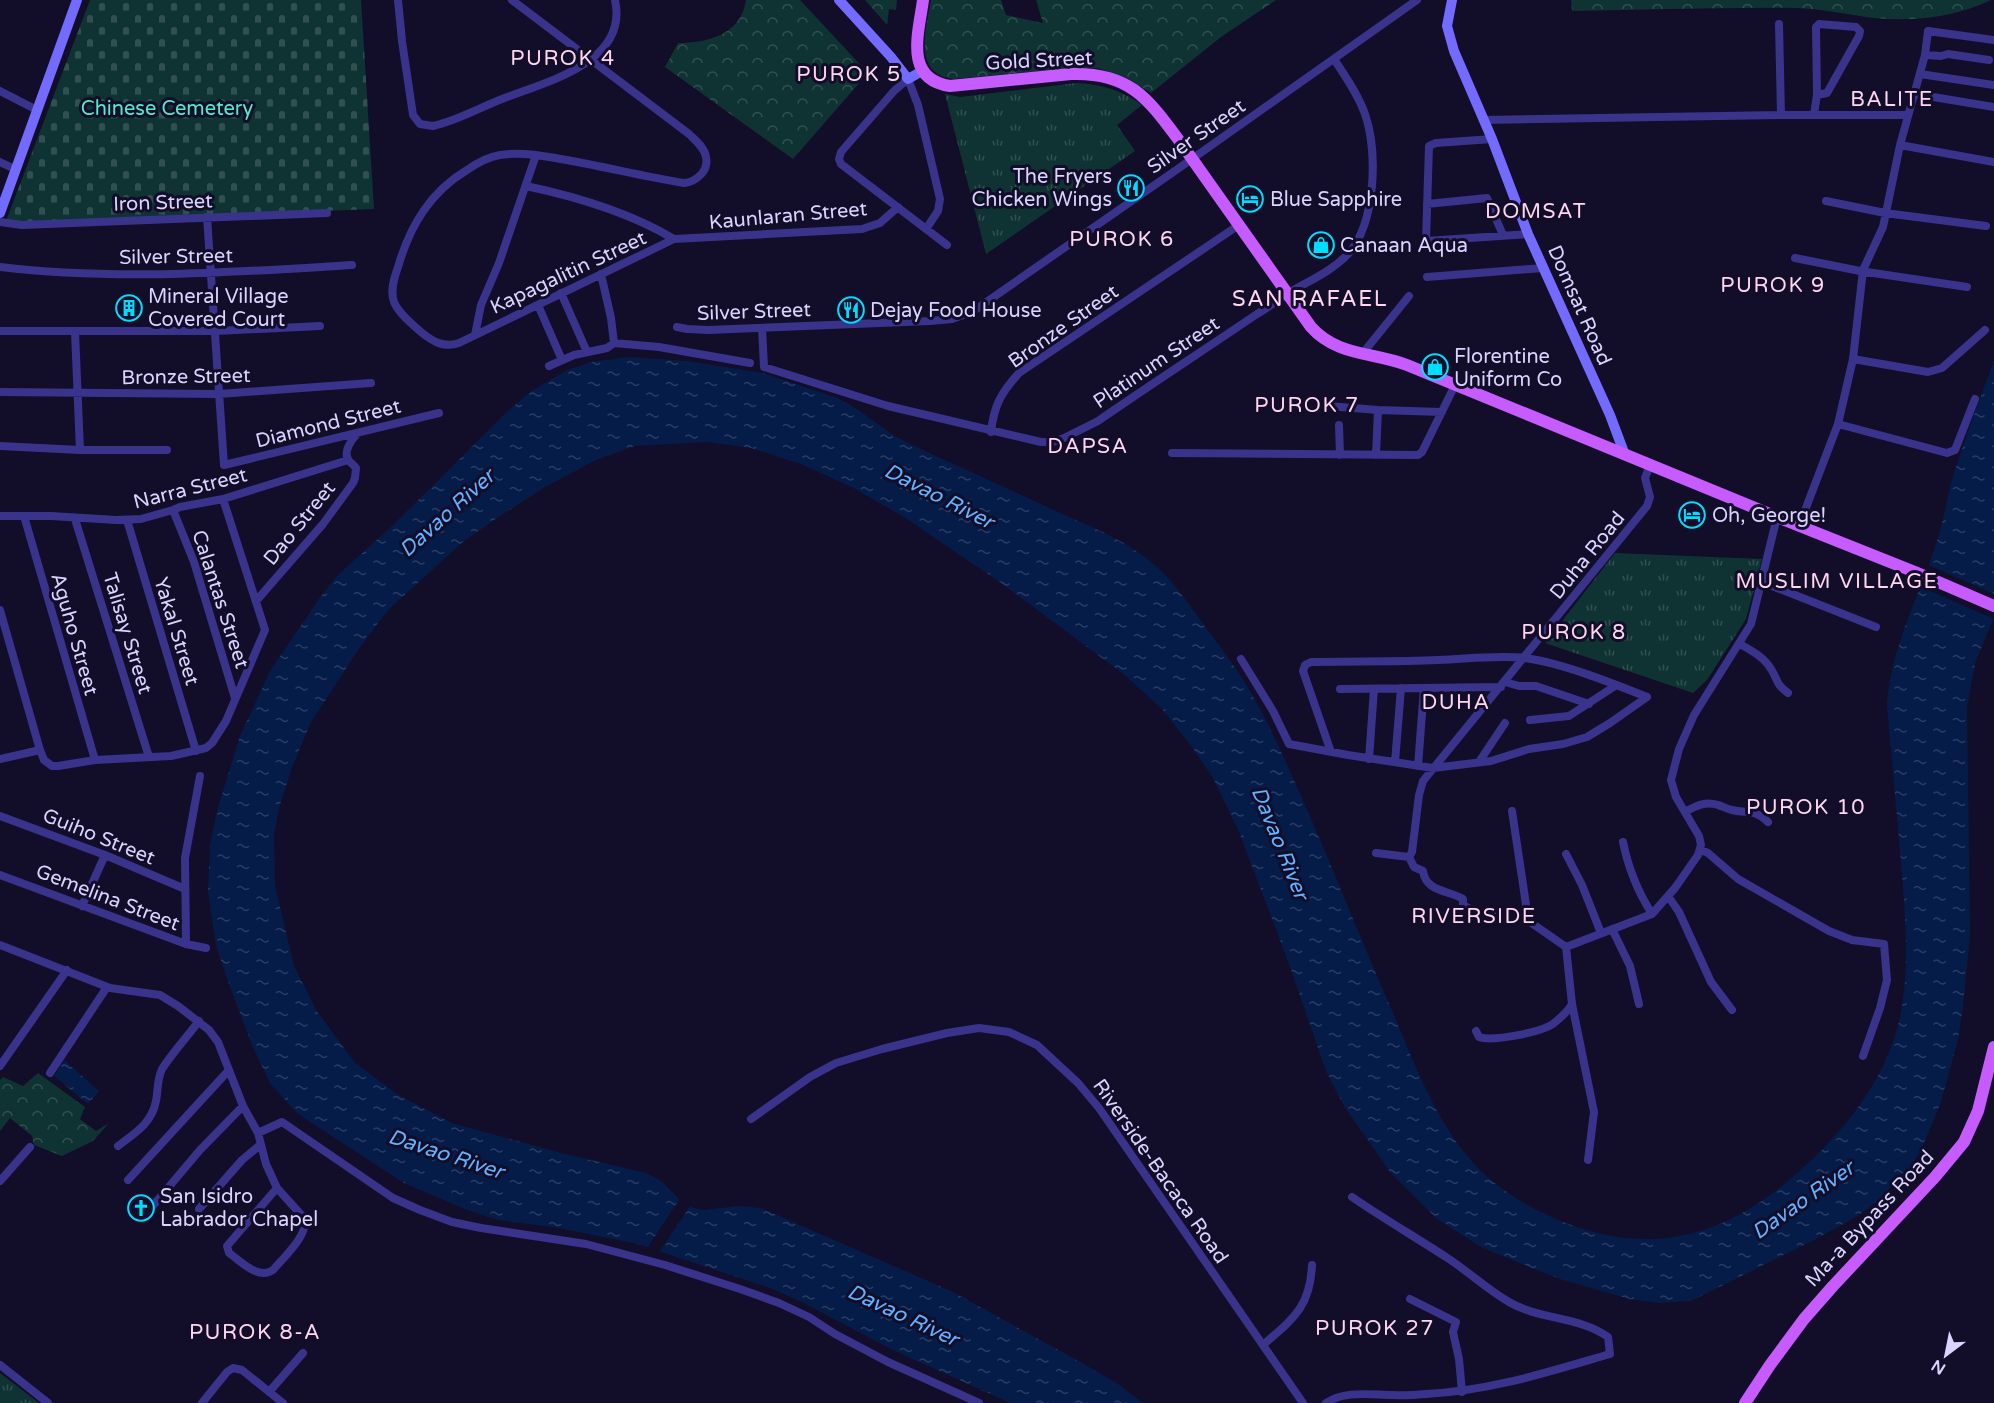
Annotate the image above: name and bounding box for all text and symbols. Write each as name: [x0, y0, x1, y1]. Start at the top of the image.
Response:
district label: PUROK 4: [510, 46, 616, 71]
street label: Gold Street: [985, 46, 1094, 76]
district label: PUROK 5: [796, 62, 902, 87]
district label: BALITE: [1850, 87, 1934, 112]
street label: Silver Street: [1143, 94, 1250, 179]
park label: Chinese Cemetery: [81, 97, 253, 121]
place label: The Fryers Chicken Wings: [971, 165, 1112, 212]
restaurant icon: The Fryers Chicken Wings: [1116, 173, 1146, 203]
hotel icon: Blue Sapphire: [1235, 184, 1265, 214]
place label: Blue Sapphire: [1270, 188, 1402, 212]
street label: Iron Street: [113, 189, 214, 217]
street label: Kaunlaran Street: [708, 197, 868, 235]
district label: DOMSAT: [1485, 199, 1587, 224]
street label: Kapagalitin Street: [487, 226, 651, 320]
district label: PUROK 6: [1069, 227, 1175, 252]
shop icon: Canaan Aqua: [1306, 230, 1336, 260]
place label: Canaan Aqua: [1340, 234, 1468, 258]
street label: Domsat Road: [1542, 242, 1616, 369]
street label: Silver Street: [119, 244, 234, 270]
district label: PUROK 9: [1720, 273, 1826, 298]
street label: Bronze Street: [1004, 280, 1124, 374]
place label: Mineral Village Covered Court: [148, 285, 288, 332]
district label: SAN RAFAEL: [1232, 286, 1388, 312]
building icon: Mineral Village Covered Court: [114, 293, 144, 323]
restaurant icon: Dejay Food House: [836, 295, 866, 325]
street label: Silver Street: [697, 298, 812, 326]
place label: Dejay Food House: [870, 299, 1042, 323]
street label: Platinum Street: [1089, 312, 1224, 414]
place label: Florentine Uniform Co: [1454, 345, 1562, 392]
shop icon: Florentine Uniform Co: [1420, 352, 1450, 382]
street label: Bronze Street: [121, 364, 251, 390]
district label: PUROK 7: [1254, 393, 1360, 418]
street label: Diamond Street: [253, 394, 404, 454]
district label: DAPSA: [1047, 434, 1129, 459]
water label: Davao River: [880, 458, 1000, 536]
water label: Davao River: [395, 462, 502, 563]
street label: Narra Street: [131, 463, 250, 515]
street label: Dao Street: [259, 477, 341, 570]
hotel icon: Oh, George!: [1677, 500, 1707, 530]
place label: Oh, George!: [1712, 504, 1826, 528]
street label: Duha Road: [1545, 507, 1630, 604]
street label: Calantas Street: [186, 527, 254, 672]
district label: MUSLIM VILLAGE: [1736, 569, 1938, 594]
street label: Aguho Street: [45, 570, 103, 699]
street label: Talisay Street: [97, 570, 157, 697]
street label: Yakal Street: [148, 574, 204, 689]
district label: PUROK 8: [1521, 620, 1627, 645]
district label: DUHA: [1421, 690, 1491, 715]
water label: Davao River: [1246, 783, 1315, 906]
district label: PUROK 10: [1746, 795, 1866, 820]
street label: Guiho Street: [39, 804, 159, 870]
street label: Gemelina Street: [32, 860, 183, 936]
district label: RIVERSIDE: [1411, 904, 1537, 929]
street label: Riverside-Bacaca Road: [1087, 1075, 1233, 1268]
water label: Davao River: [385, 1124, 509, 1186]
street label: Ma-a Bypass Road: [1800, 1145, 1939, 1292]
water label: Davao River: [1747, 1154, 1862, 1245]
place label: San Isidro Labrador Chapel: [160, 1185, 318, 1232]
church icon: San Isidro Labrador Chapel: [126, 1193, 156, 1223]
water label: Davao River: [843, 1279, 965, 1353]
district label: PUROK 27: [1315, 1316, 1435, 1341]
district label: PUROK 8-A: [189, 1320, 321, 1345]
north arrow: [1916, 1325, 1976, 1385]
text: N: [1928, 1355, 1949, 1379]

